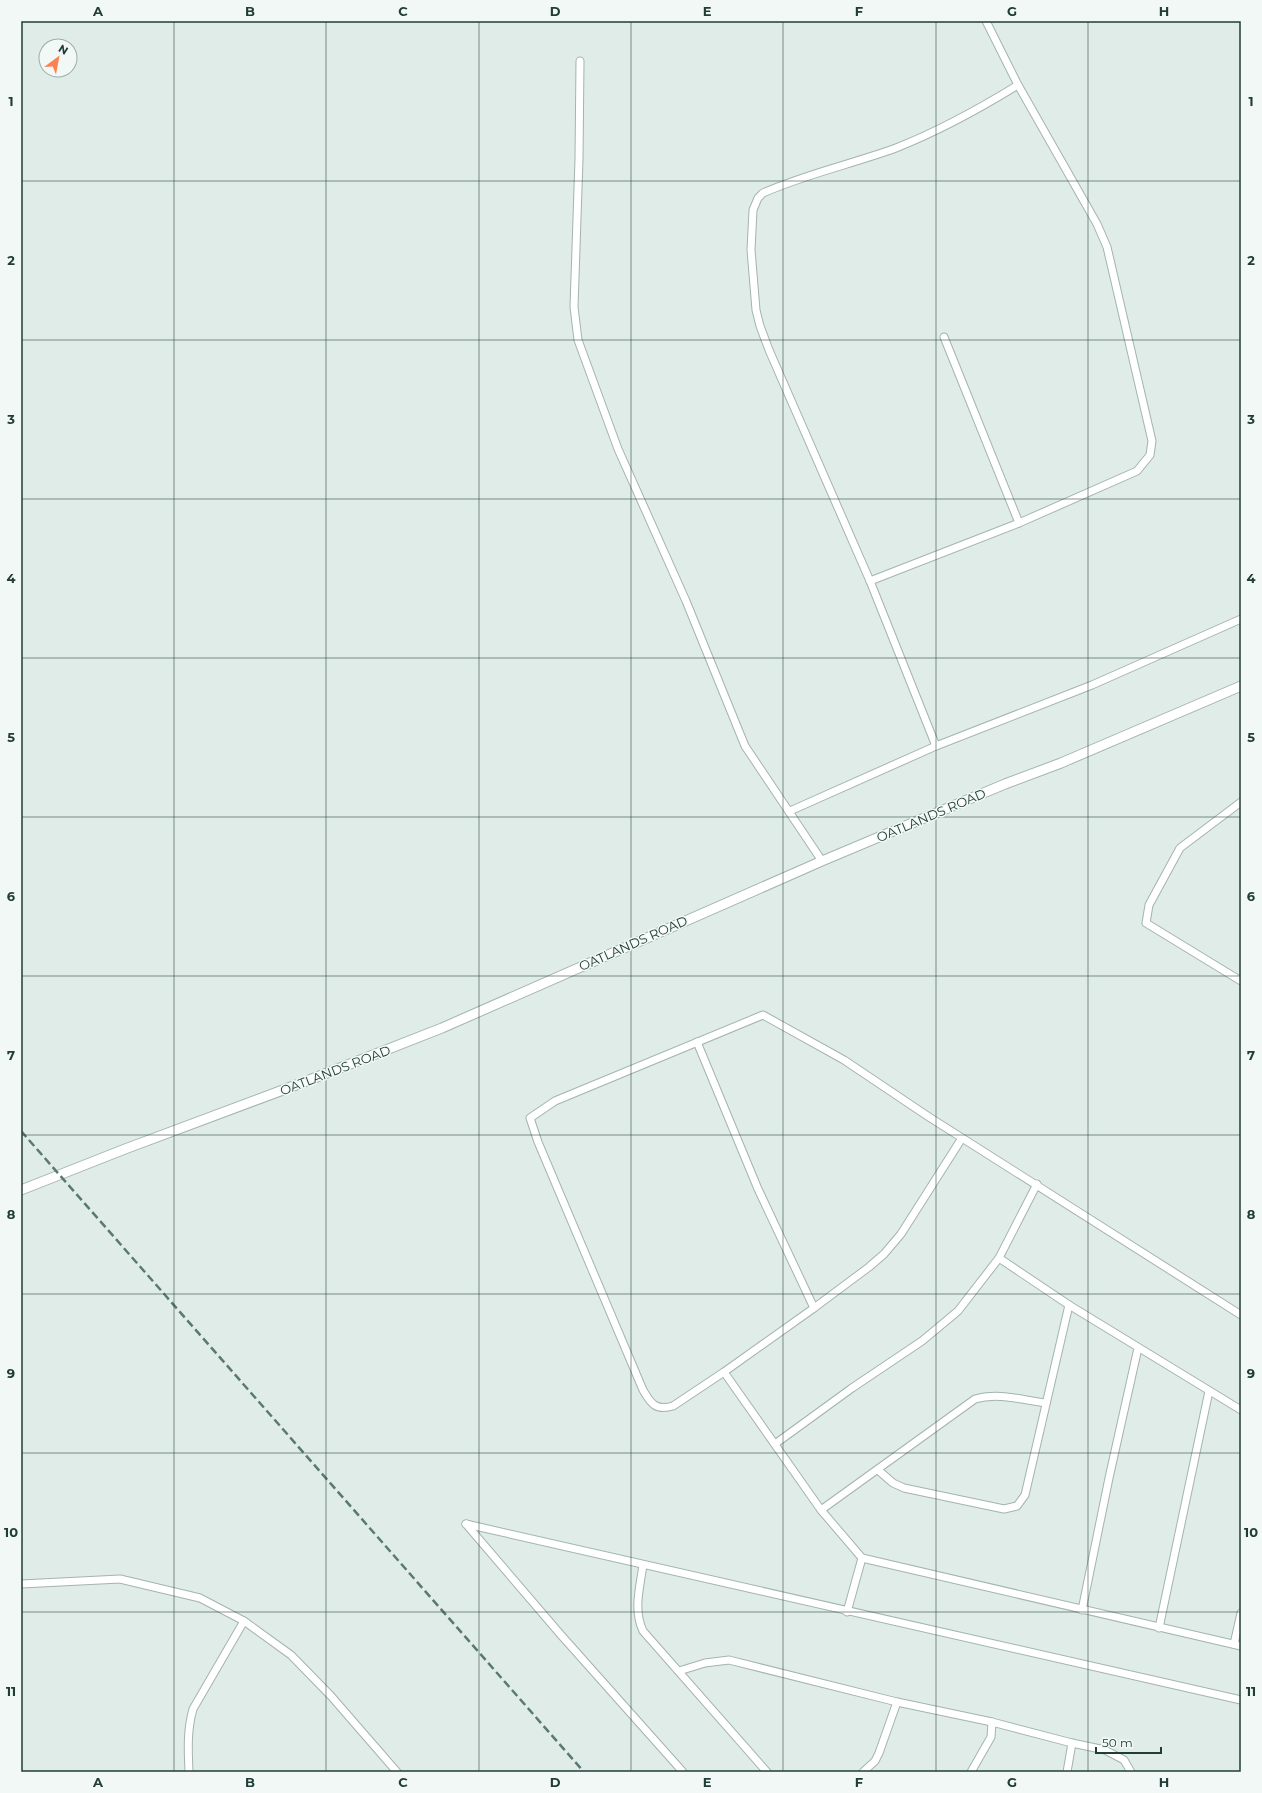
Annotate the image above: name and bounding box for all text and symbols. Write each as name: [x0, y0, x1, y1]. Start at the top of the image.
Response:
text: A: [92, 3, 104, 19]
text: B: [245, 3, 255, 19]
text: C: [398, 3, 408, 19]
text: D: [550, 3, 561, 19]
text: E: [703, 3, 712, 19]
text: F: [855, 3, 863, 19]
text: G: [1007, 3, 1017, 19]
text: H: [1159, 3, 1169, 19]
north arrow: [38, 38, 78, 78]
text: N: [56, 41, 71, 58]
text: 1: [8, 93, 14, 109]
text: 1: [1248, 93, 1254, 109]
text: 2: [7, 252, 15, 268]
text: 2: [1247, 252, 1255, 268]
text: 3: [6, 411, 15, 427]
text: 3: [1246, 411, 1255, 427]
text: 4: [7, 570, 16, 586]
text: 4: [1247, 570, 1256, 586]
text: 5: [7, 729, 15, 745]
text: 5: [1247, 729, 1255, 745]
street label: OATLANDS ROAD: [874, 785, 988, 845]
text: 6: [7, 888, 16, 904]
text: 6: [1247, 888, 1256, 904]
street label: OATLANDS ROAD: [576, 912, 690, 974]
street label: OATLANDS ROAD: [278, 1041, 393, 1098]
text: 7: [7, 1047, 15, 1063]
text: 7: [1247, 1047, 1255, 1063]
text: 8: [7, 1206, 16, 1222]
text: 8: [1247, 1206, 1256, 1222]
text: 9: [7, 1365, 15, 1381]
text: 9: [1247, 1365, 1255, 1381]
text: 10: [4, 1524, 18, 1540]
text: 10: [1244, 1524, 1258, 1540]
text: 11: [6, 1683, 16, 1699]
text: 11: [1246, 1683, 1256, 1699]
scale bar: [1096, 1729, 1161, 1755]
text: 50 m: [1102, 1735, 1133, 1750]
text: A: [92, 1774, 104, 1790]
text: B: [245, 1774, 255, 1790]
text: C: [398, 1774, 408, 1790]
text: D: [550, 1774, 561, 1790]
text: E: [703, 1774, 712, 1790]
text: F: [855, 1774, 863, 1790]
text: G: [1007, 1774, 1017, 1790]
text: H: [1159, 1774, 1169, 1790]

